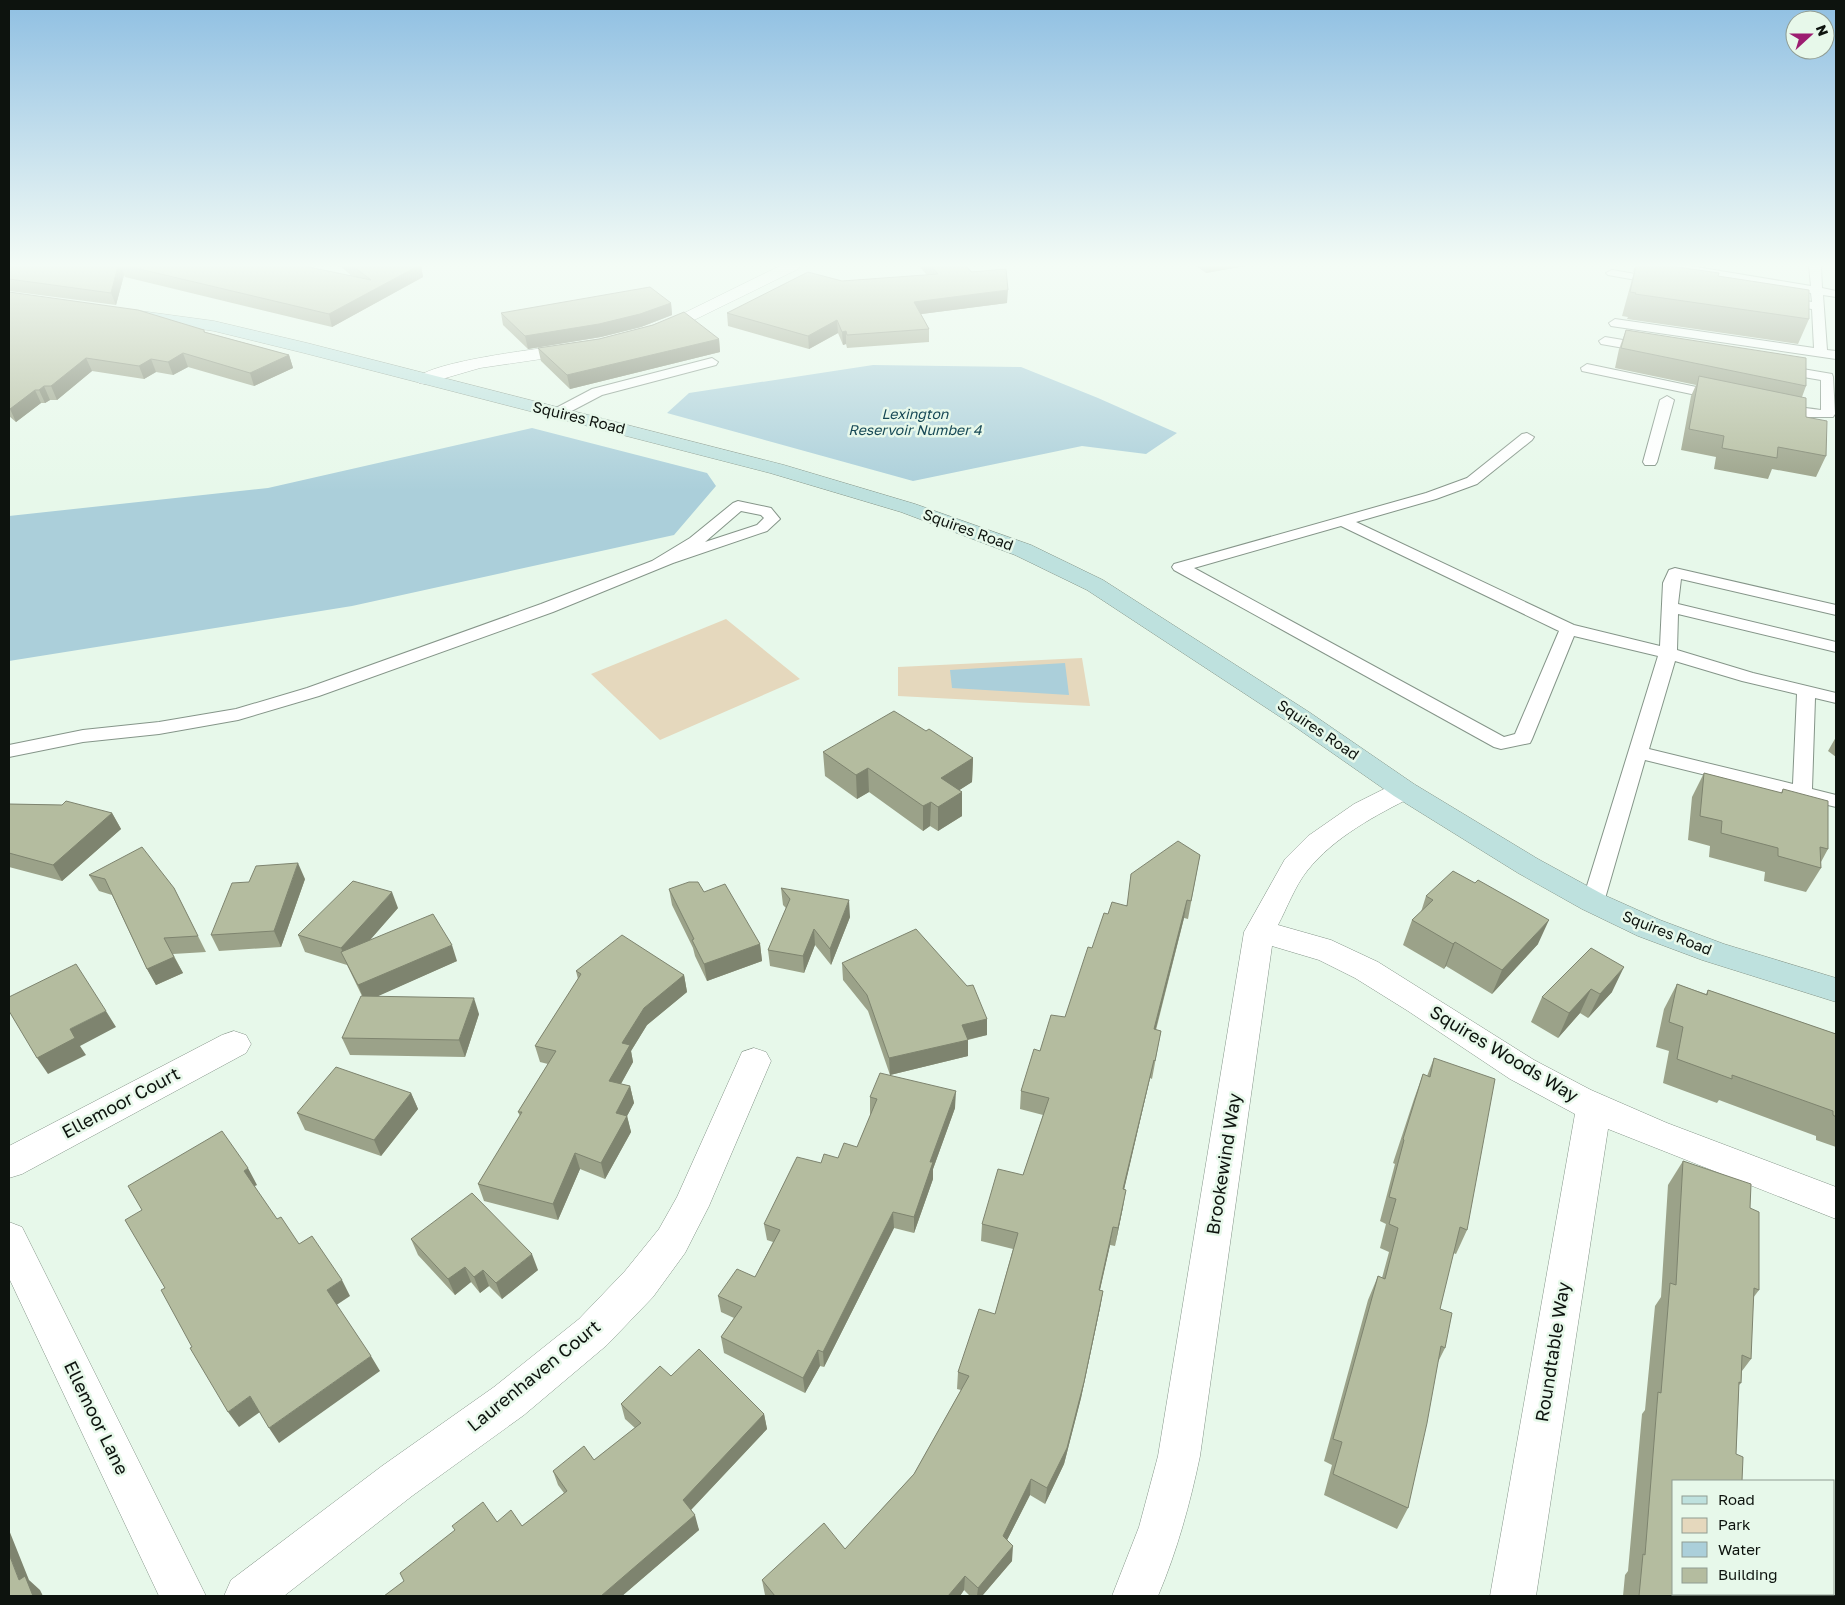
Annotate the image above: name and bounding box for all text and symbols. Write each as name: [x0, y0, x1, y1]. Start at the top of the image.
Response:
north arrow: [1785, 10, 1835, 60]
text: N: [1813, 22, 1832, 38]
street label: Squires Road: [531, 397, 627, 437]
water label: Lexington Reservoir Number 4: [848, 405, 983, 438]
street label: Squires Road: [921, 504, 1016, 554]
street label: Squires Road: [1274, 695, 1363, 763]
street label: Squires Road: [1620, 906, 1715, 958]
street label: Squires Woods Way: [1426, 1000, 1583, 1106]
street label: Ellemoor Court: [58, 1062, 183, 1142]
street label: Brookewind Way: [1201, 1091, 1245, 1236]
street label: Roundtable Way: [1530, 1280, 1574, 1423]
street label: Laurenhaven Court: [462, 1315, 604, 1436]
street label: Ellemoor Lane: [60, 1357, 134, 1478]
legend: [1672, 1480, 1835, 1595]
text: Road: [1718, 1490, 1755, 1508]
text: Park: [1718, 1515, 1751, 1533]
text: Water: [1718, 1540, 1761, 1558]
text: Building: [1718, 1565, 1778, 1583]

